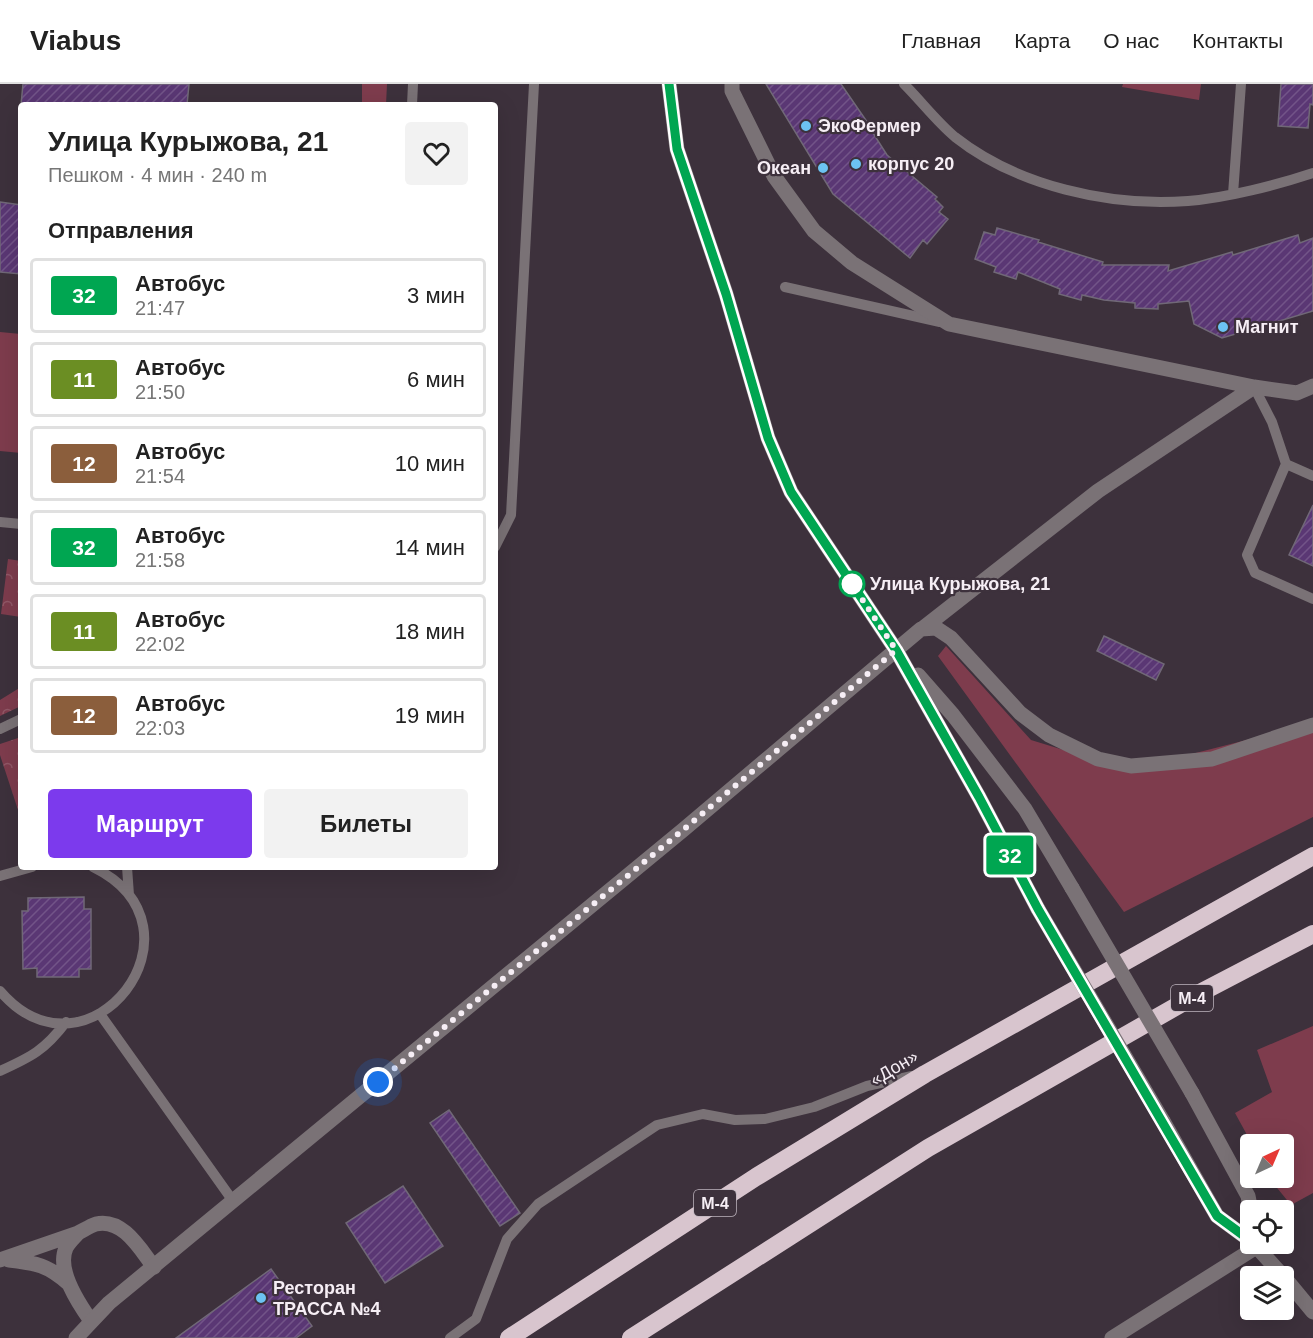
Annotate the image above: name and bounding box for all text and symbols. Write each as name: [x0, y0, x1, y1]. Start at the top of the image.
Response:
text: Viabus: [30, 25, 121, 56]
text: Главная: [901, 29, 981, 52]
text: Карта: [1014, 29, 1070, 52]
text: О нас: [1103, 29, 1159, 52]
text: Контакты: [1192, 29, 1283, 52]
place label: ЭкоФермер: [818, 116, 921, 136]
marker: ЭкоФермер: [799, 119, 813, 133]
button: heart: [405, 122, 468, 185]
text: Улица Курыжова, 21: [48, 126, 328, 157]
place label: корпус 20: [868, 154, 954, 174]
marker: корпус 20: [849, 157, 863, 171]
place label: Океан: [757, 158, 811, 178]
marker: Океан: [816, 161, 830, 175]
text: Пешком · 4 мин · 240 m: [48, 164, 267, 186]
text: Отправления: [48, 218, 194, 243]
text: Автобус: [135, 271, 225, 296]
text: 3 мин: [407, 283, 465, 308]
text: 32: [72, 284, 96, 307]
text: 21:47: [135, 297, 185, 319]
place label: Магнит: [1235, 317, 1299, 337]
marker: Магнит: [1216, 320, 1230, 334]
text: Автобус: [135, 355, 225, 380]
text: 6 мин: [407, 367, 465, 392]
text: 11: [73, 368, 95, 391]
text: 21:50: [135, 381, 185, 403]
text: Автобус: [135, 439, 225, 464]
text: 10 мин: [395, 451, 465, 476]
text: 12: [72, 452, 96, 475]
text: 21:54: [135, 465, 185, 487]
text: Автобус: [135, 523, 225, 548]
text: 14 мин: [395, 535, 465, 560]
text: 32: [72, 536, 96, 559]
text: 21:58: [135, 549, 185, 571]
marker: Улица Курыжова, 21: [839, 571, 865, 597]
place label: Улица Курыжова, 21: [870, 574, 1050, 594]
text: Автобус: [135, 607, 225, 632]
text: 18 мин: [395, 619, 465, 644]
text: 11: [73, 620, 95, 643]
text: 22:02: [135, 633, 185, 655]
text: Автобус: [135, 691, 225, 716]
text: 19 мин: [395, 703, 465, 728]
text: 12: [72, 704, 96, 727]
text: 22:03: [135, 717, 185, 739]
button: Маршрут: [48, 789, 252, 858]
button: Билеты: [264, 789, 468, 858]
line badge: 32: [983, 836, 1037, 874]
text: 32: [998, 844, 1022, 867]
road number: М-4: [1171, 985, 1213, 1011]
street label: «Дон»: [866, 1046, 922, 1090]
your location: [363, 1067, 393, 1097]
north arrow: [1240, 1134, 1294, 1188]
map controls: [1240, 1134, 1294, 1320]
road number: М-4: [694, 1190, 736, 1216]
button: locate: [1240, 1200, 1294, 1254]
button: layers: [1240, 1266, 1294, 1320]
place label: Ресторан ТРАССА №4: [273, 1278, 381, 1319]
marker: Ресторан ТРАССА №4: [254, 1291, 268, 1305]

